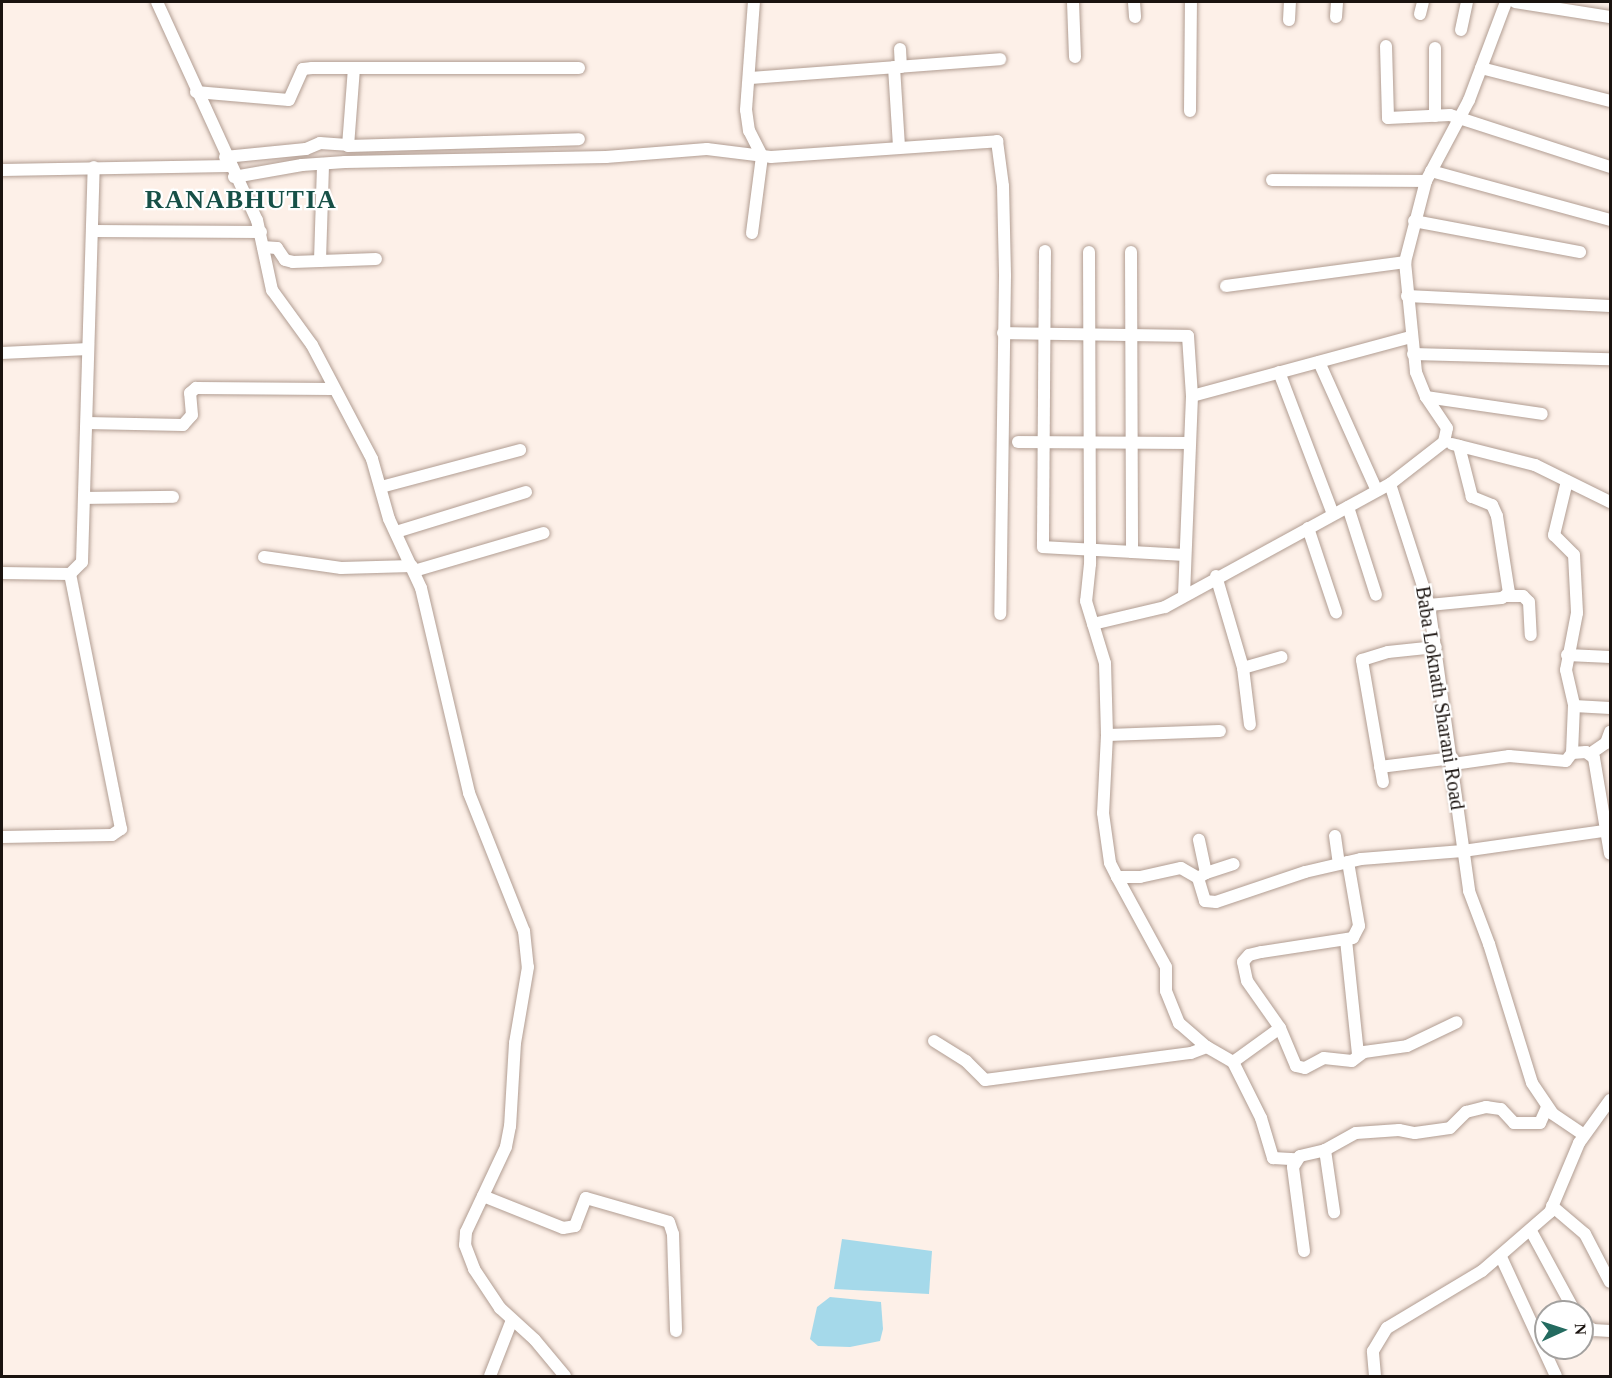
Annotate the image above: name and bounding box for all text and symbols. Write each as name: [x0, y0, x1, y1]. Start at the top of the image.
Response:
district label: RANABHUTIA: [145, 184, 337, 216]
street label: Baba Loknath Sharani Road: [1410, 584, 1470, 812]
north arrow: [1534, 1300, 1594, 1360]
text: N: [1572, 1323, 1589, 1335]

